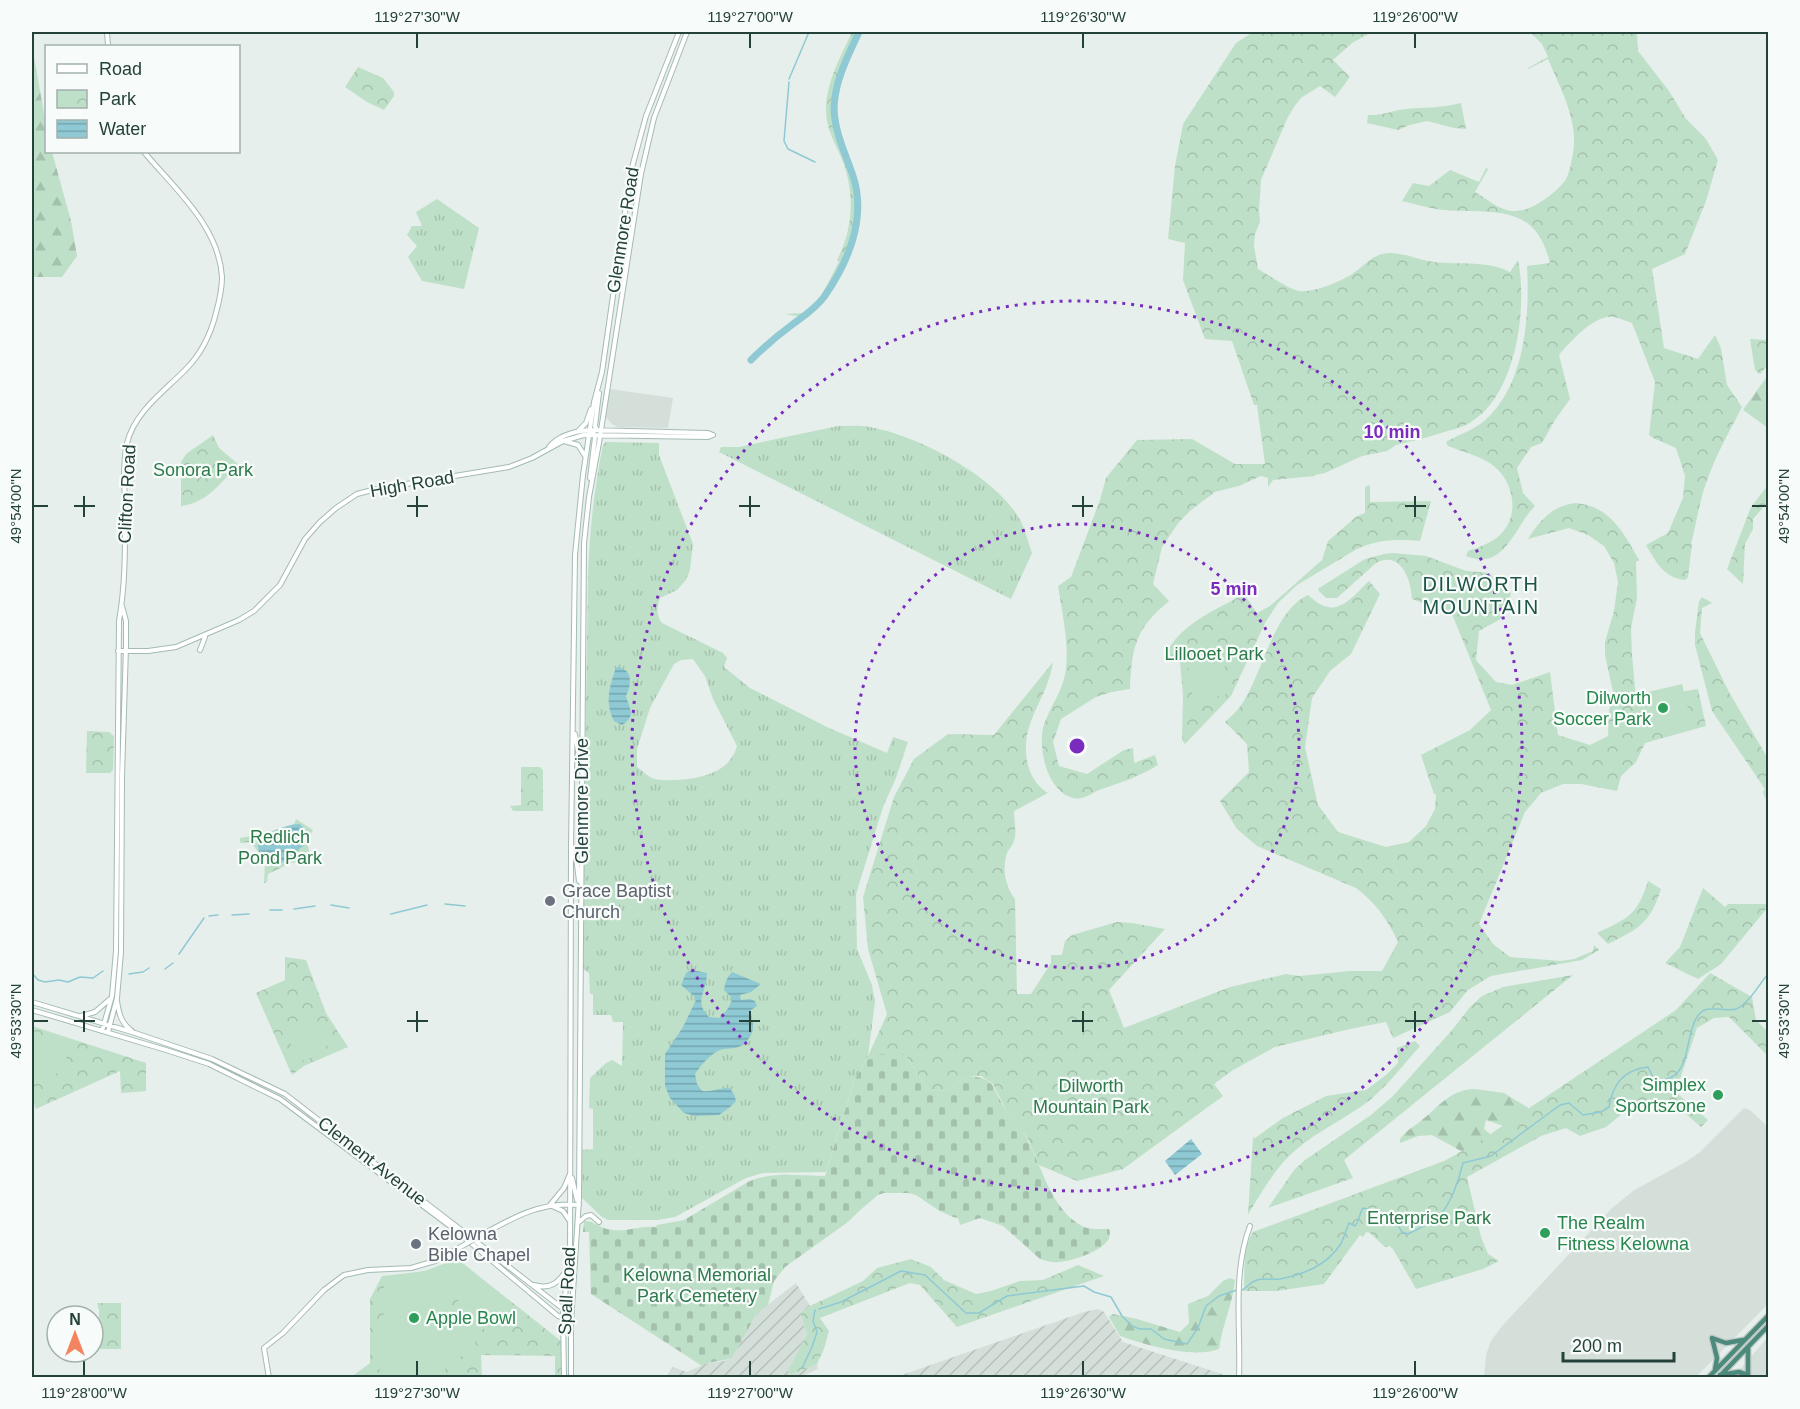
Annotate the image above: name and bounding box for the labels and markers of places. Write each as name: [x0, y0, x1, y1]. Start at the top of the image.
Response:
place label: Dilworth Soccer Park: [1553, 688, 1652, 729]
marker: Dilworth Soccer Park: [1656, 701, 1670, 715]
centre of rings: [1067, 736, 1087, 756]
place label: Grace Baptist Church: [562, 881, 671, 922]
marker: Grace Baptist Church: [543, 894, 557, 908]
place label: Simplex Sportszone: [1615, 1075, 1706, 1116]
marker: Simplex Sportszone: [1711, 1088, 1725, 1102]
place label: The Realm Fitness Kelowna: [1557, 1213, 1690, 1254]
place label: Kelowna Bible Chapel: [428, 1224, 530, 1265]
marker: The Realm Fitness Kelowna: [1538, 1226, 1552, 1240]
marker: Kelowna Bible Chapel: [409, 1237, 423, 1251]
place label: Apple Bowl: [426, 1308, 516, 1328]
marker: Apple Bowl: [407, 1311, 421, 1325]

